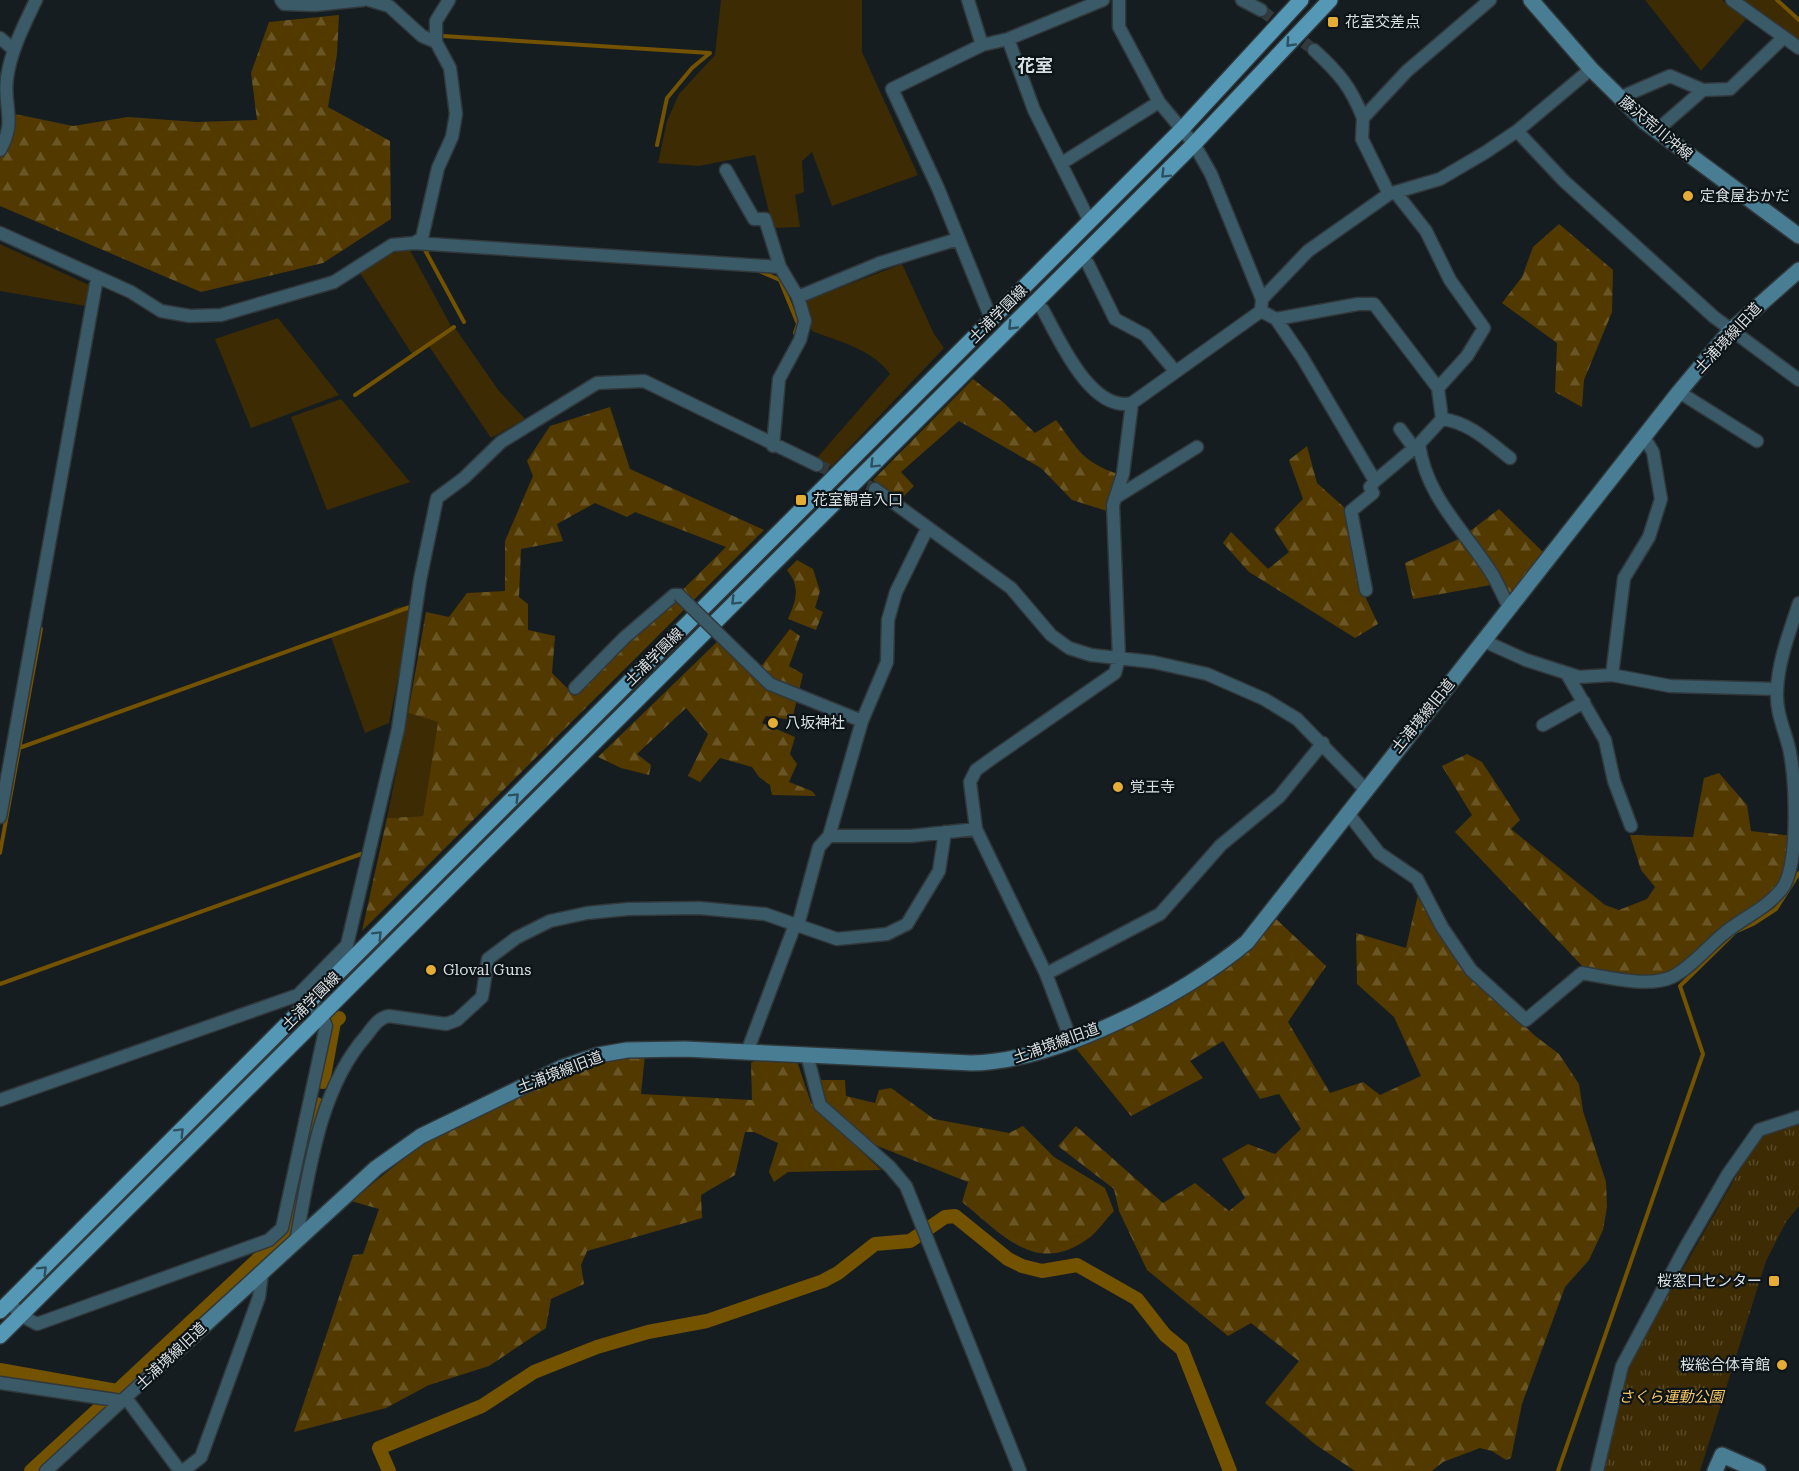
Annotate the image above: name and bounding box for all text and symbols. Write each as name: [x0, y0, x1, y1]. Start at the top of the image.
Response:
place label: 花室交差点: [1345, 13, 1420, 31]
marker: 花室交差点: [1326, 15, 1340, 29]
one-way arrow: [1286, 36, 1297, 46]
district label: 花室: [1017, 55, 1053, 76]
street label: 藤沢荒川沖線: [1616, 92, 1696, 164]
one-way arrow: [1161, 166, 1172, 177]
place label: 定食屋おかだ: [1700, 187, 1790, 205]
marker: 定食屋おかだ: [1681, 189, 1695, 203]
street label: 土浦学園線: [965, 281, 1031, 347]
street label: 土浦境線旧道: [1691, 299, 1765, 377]
one-way arrow: [1008, 318, 1019, 329]
one-way arrow: [870, 456, 881, 467]
place label: 花室観音入口: [813, 491, 903, 509]
marker: 花室観音入口: [794, 493, 808, 507]
one-way arrow: [732, 594, 743, 605]
street label: 土浦学園線: [621, 624, 687, 690]
street label: 土浦境線旧道: [1388, 675, 1458, 757]
place label: 八坂神社: [785, 714, 845, 732]
marker: 八坂神社: [766, 716, 780, 730]
place label: 覚王寺: [1130, 778, 1175, 796]
marker: 覚王寺: [1111, 780, 1125, 794]
one-way arrow: [508, 794, 519, 805]
one-way arrow: [370, 932, 381, 943]
place label: Gloval Guns: [443, 961, 531, 979]
marker: Gloval Guns: [424, 963, 438, 977]
street label: 土浦学園線: [278, 968, 344, 1034]
street label: 土浦境線旧道: [1011, 1019, 1101, 1067]
street label: 土浦境線旧道: [515, 1047, 605, 1097]
one-way arrow: [173, 1129, 184, 1140]
one-way arrow: [35, 1267, 46, 1278]
place label: 桜窓口センター: [1657, 1272, 1762, 1290]
marker: 桜窓口センター: [1767, 1274, 1781, 1288]
street label: 土浦境線旧道: [132, 1319, 210, 1393]
place label: 桜総合体育館: [1680, 1356, 1770, 1374]
marker: 桜総合体育館: [1775, 1358, 1789, 1372]
park label: さくら運動公園: [1618, 1388, 1725, 1406]

